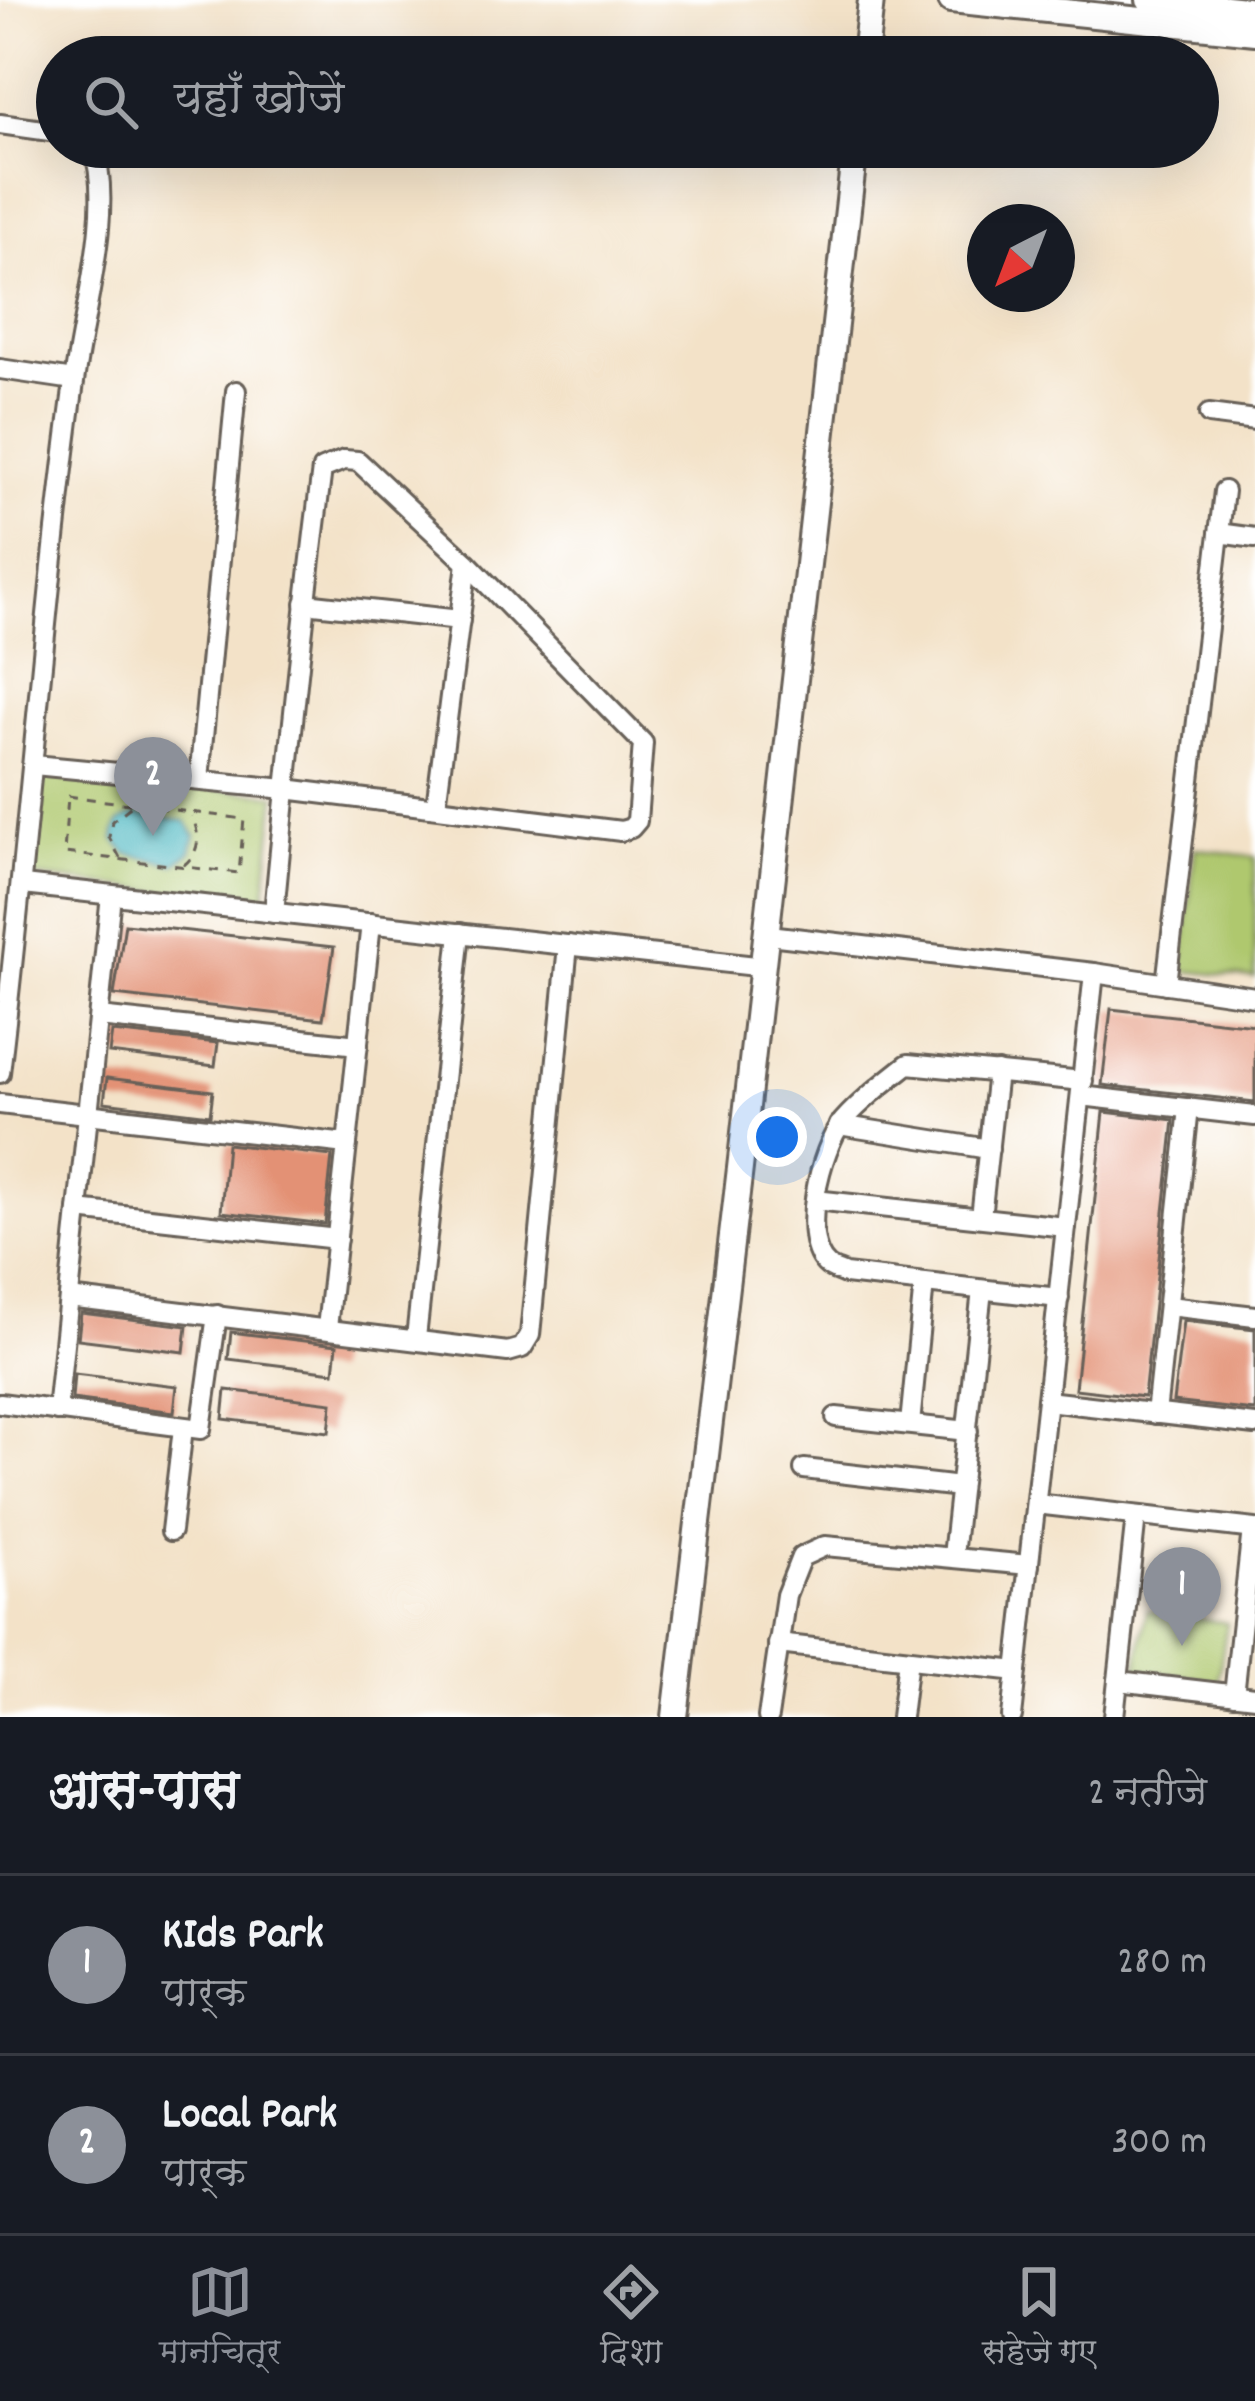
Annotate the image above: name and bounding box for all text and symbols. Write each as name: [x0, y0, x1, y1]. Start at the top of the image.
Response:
search box: [36, 36, 1219, 168]
icon: search: [78, 69, 144, 135]
text: यहाँ खोजें: [174, 70, 344, 134]
north arrow: [967, 204, 1075, 312]
pin: 2: [114, 737, 192, 836]
your location: [747, 1107, 807, 1167]
pin: 1: [1143, 1547, 1221, 1646]
text: आस-पास: [48, 1759, 239, 1831]
text: 2 नतीजे: [1088, 1768, 1207, 1823]
text: KIds Park: [162, 1905, 324, 1969]
text: 1: [83, 1937, 91, 1992]
text: 280 m: [1117, 1937, 1207, 1992]
text: पार्क: [162, 1969, 247, 2024]
text: Local Park: [162, 2085, 337, 2149]
text: 2: [78, 2117, 96, 2172]
text: 300 m: [1111, 2117, 1207, 2172]
text: पार्क: [162, 2149, 247, 2204]
tab: मानचित्र: [159, 2259, 280, 2378]
tab: दिशा: [598, 2259, 664, 2378]
tab: सहेजे गए: [982, 2259, 1096, 2378]

